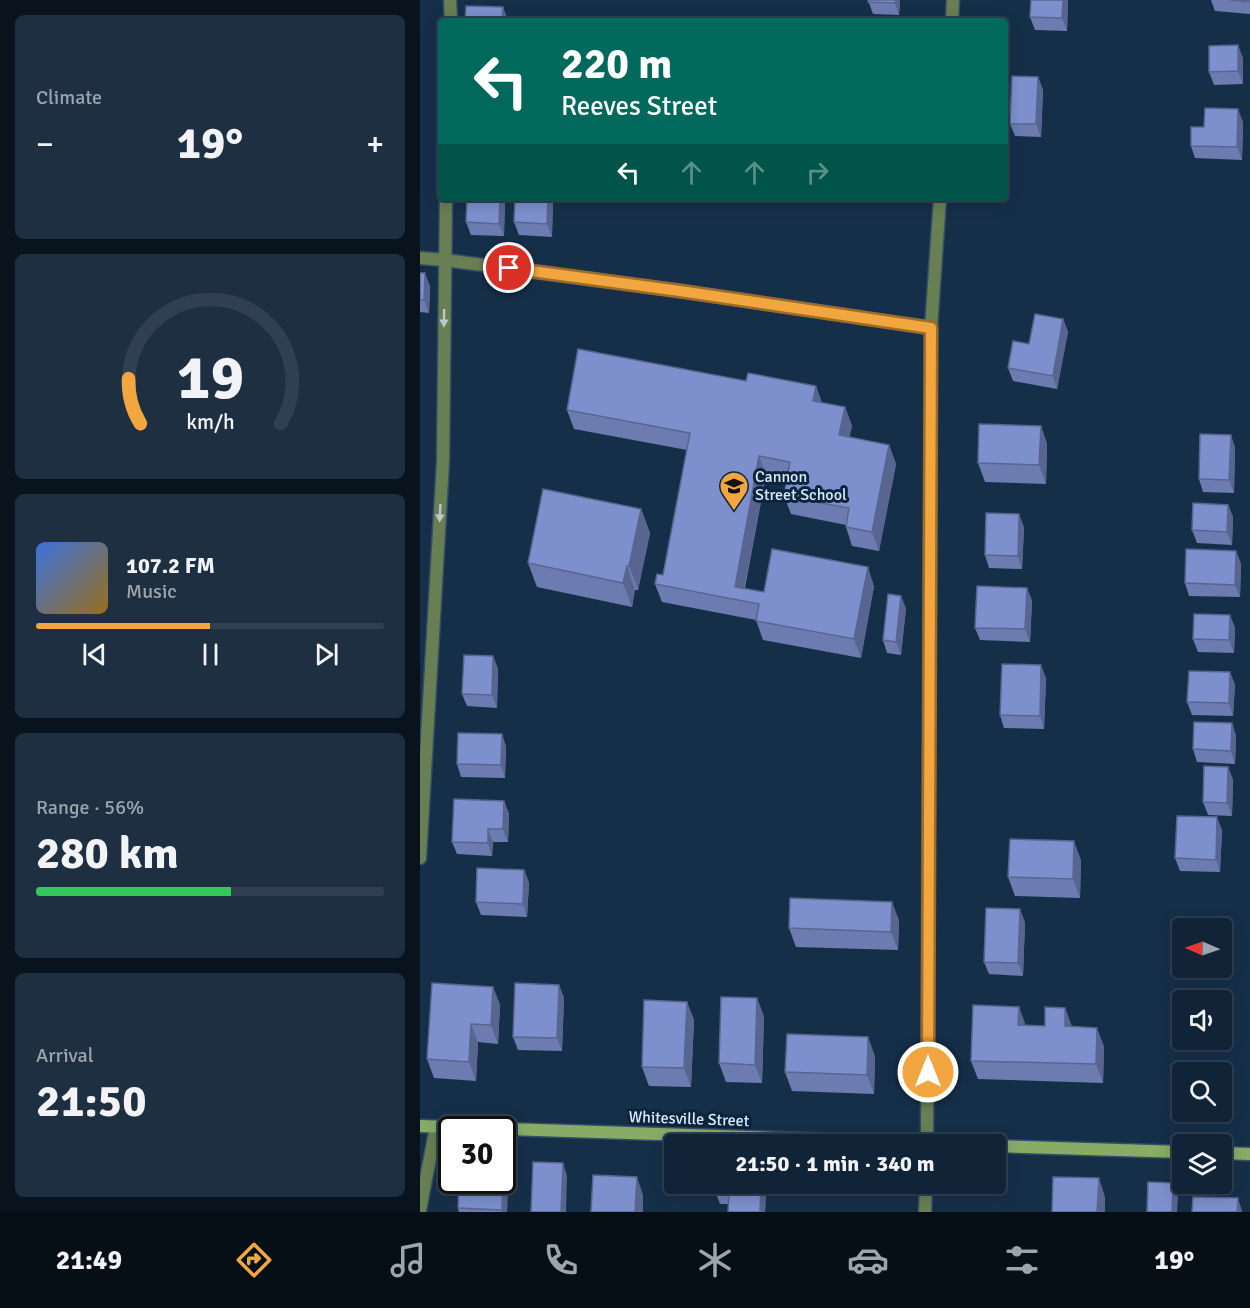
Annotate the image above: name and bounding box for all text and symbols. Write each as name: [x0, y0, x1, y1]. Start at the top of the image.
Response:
text: 220 m: [561, 39, 672, 90]
icon: left: [462, 42, 540, 120]
text: Climate: [36, 85, 102, 110]
text: Reeves Street: [561, 90, 717, 123]
text: 19°: [177, 116, 243, 171]
text: −: [36, 124, 54, 165]
text: +: [366, 124, 384, 165]
icon: left: [612, 156, 645, 189]
icon: ahead: [675, 156, 708, 189]
icon: ahead: [738, 156, 771, 189]
icon: right: [801, 156, 834, 189]
pin: [483, 242, 534, 293]
icon: arrive: [492, 251, 525, 284]
one-way arrow: [440, 309, 449, 328]
text: 19: [176, 339, 244, 416]
text: km/h: [186, 409, 234, 435]
place label: Cannon Street School: [755, 467, 847, 505]
school or university icon: Cannon Street School: [718, 470, 750, 512]
one-way arrow: [435, 504, 445, 523]
text: 107.2 FM: [126, 552, 215, 579]
text: Music: [126, 579, 177, 604]
icon: previous: [78, 638, 111, 671]
icon: pause: [194, 638, 227, 671]
icon: next: [310, 638, 343, 671]
text: Range · 56%: [36, 795, 144, 820]
text: 280 km: [36, 826, 179, 881]
north arrow: [1172, 918, 1232, 978]
map controls: [1172, 918, 1232, 1194]
button: sound: [1172, 990, 1232, 1050]
position arrow: [896, 1040, 960, 1104]
text: Arrival: [36, 1043, 94, 1068]
button: search: [1172, 1062, 1232, 1122]
text: 21:50: [36, 1074, 146, 1129]
street label: Whitesville Street: [628, 1107, 750, 1131]
speed limit sign: 30: [438, 1116, 516, 1194]
button: layers: [1172, 1134, 1232, 1194]
text: 21:50 · 1 min · 340 m: [735, 1150, 935, 1177]
icon: directions: [233, 1239, 275, 1281]
icon: music: [387, 1239, 429, 1281]
icon: phone: [540, 1239, 582, 1281]
icon: climate: [694, 1239, 736, 1281]
icon: car: [847, 1239, 889, 1281]
icon: filters: [1001, 1239, 1043, 1281]
text: 21:49: [56, 1244, 122, 1277]
text: 19°: [1154, 1244, 1194, 1277]

